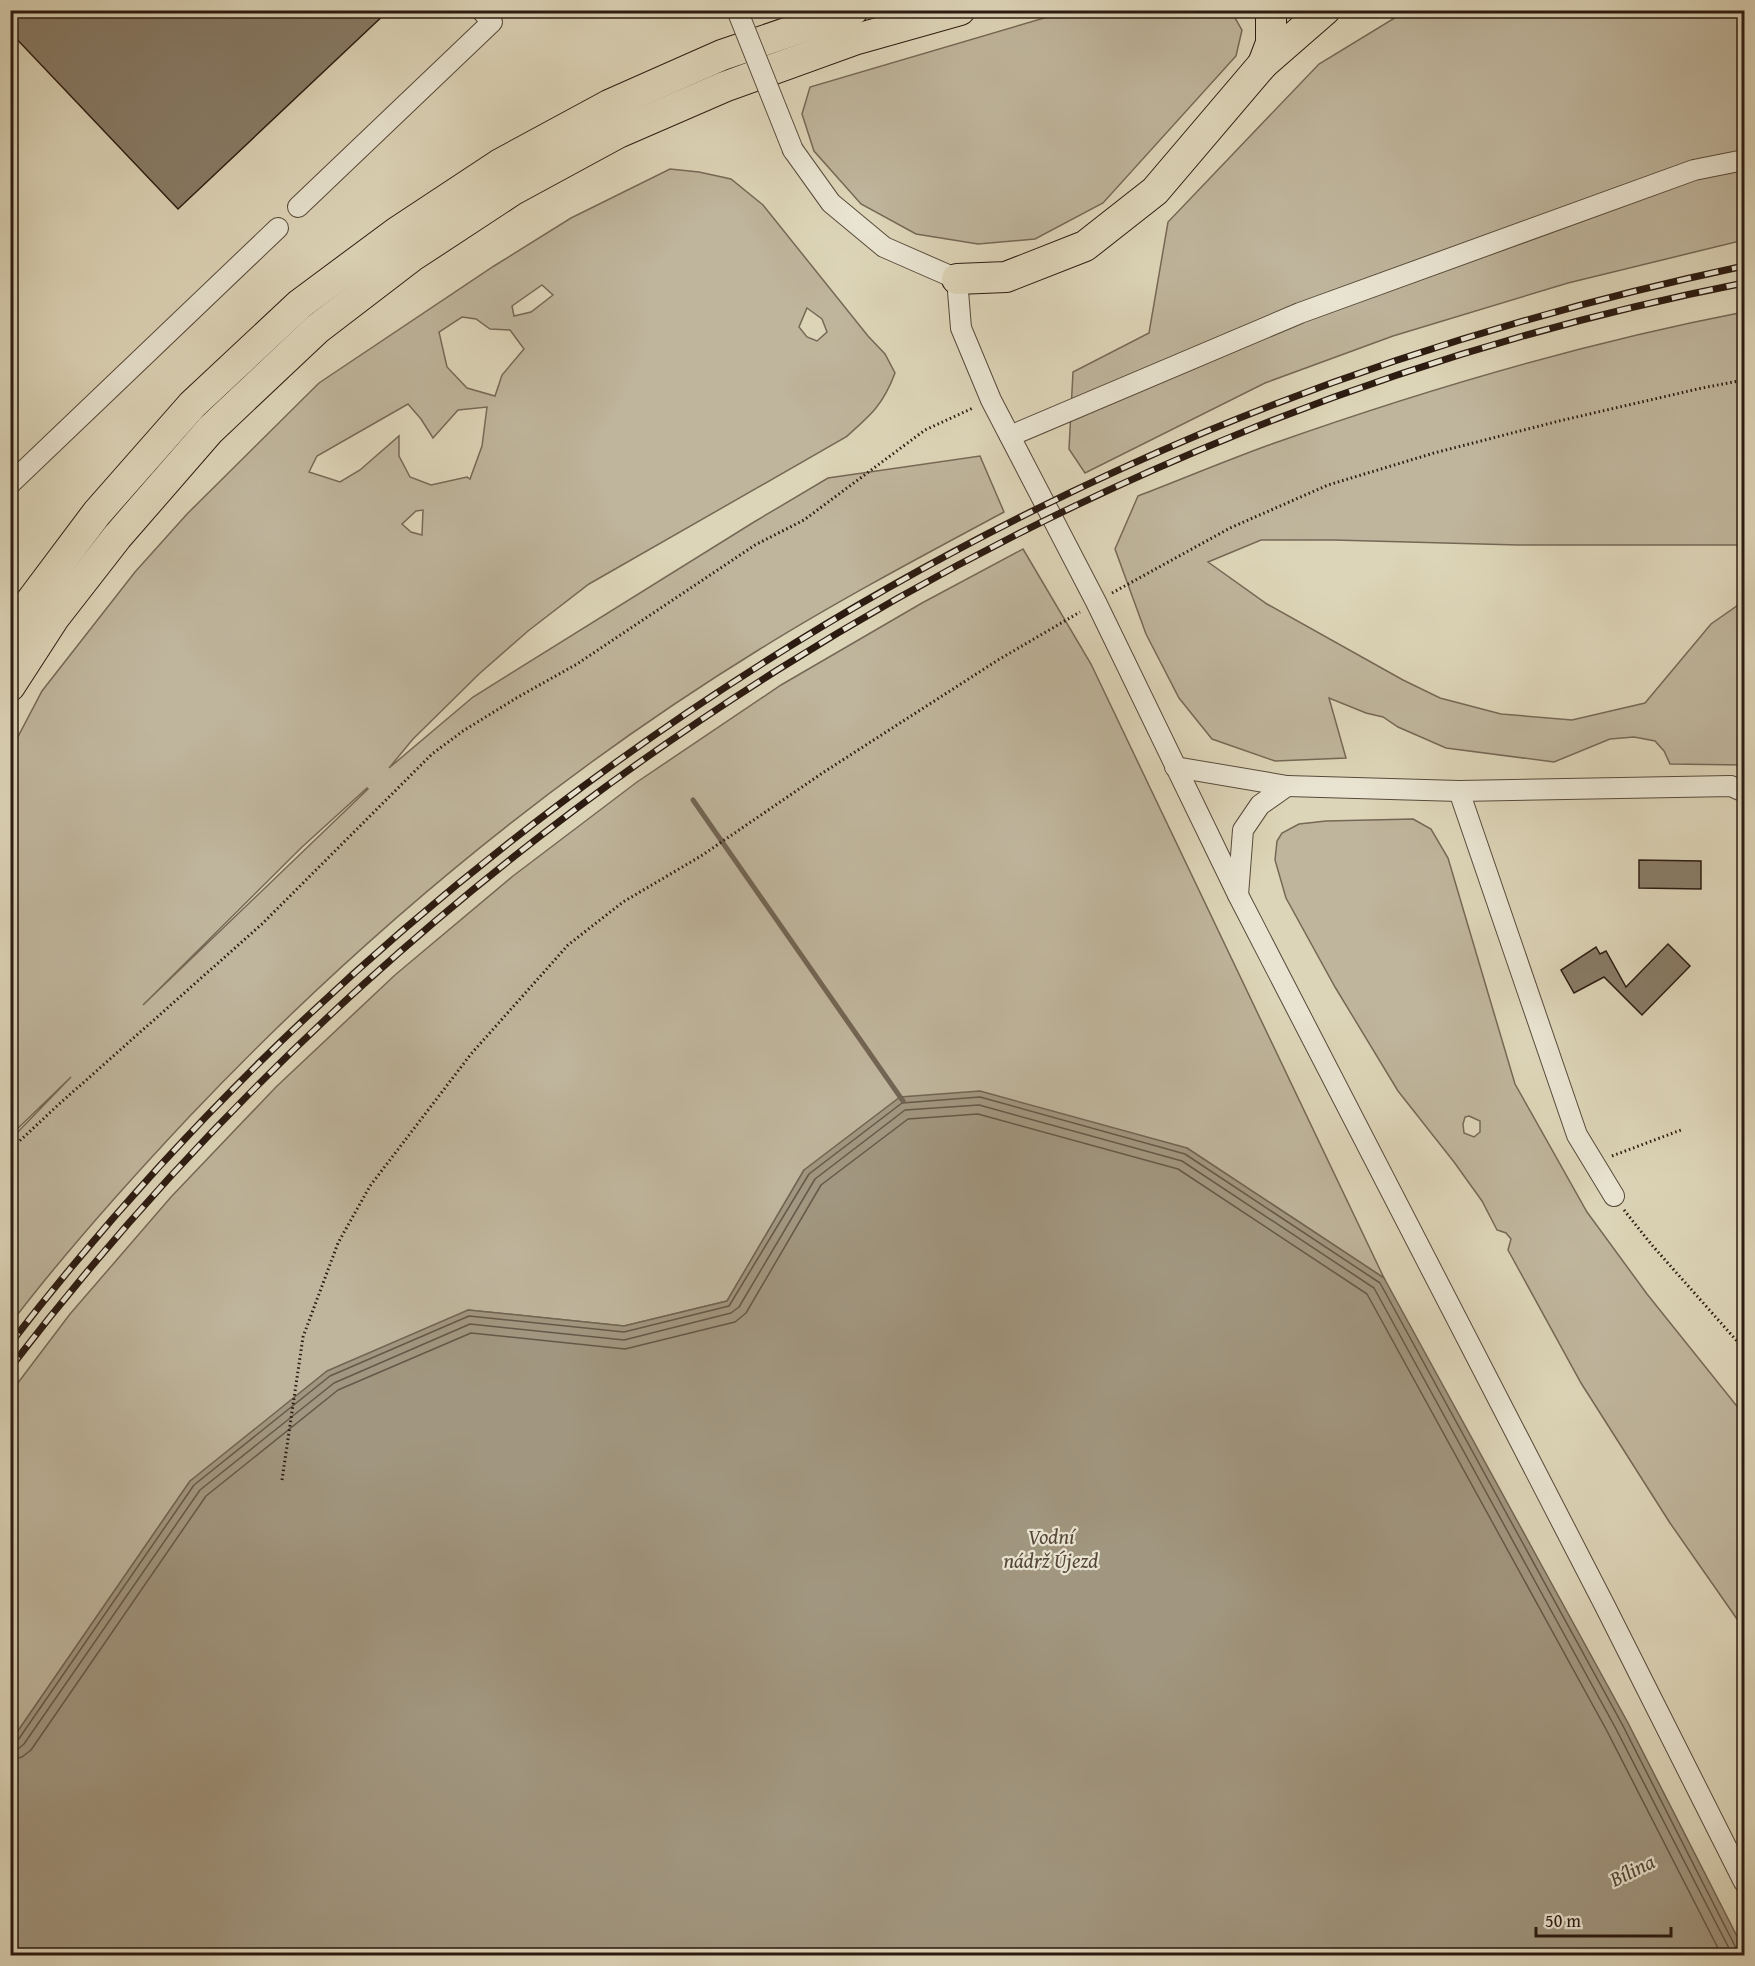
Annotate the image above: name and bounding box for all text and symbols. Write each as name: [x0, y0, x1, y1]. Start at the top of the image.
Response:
water label: Vodní nádrž Újezd: [1004, 1521, 1098, 1576]
water label: Bílina: [1603, 1846, 1660, 1895]
scale bar: [1536, 1900, 1671, 1938]
text: 50 m: [1545, 1907, 1581, 1934]

